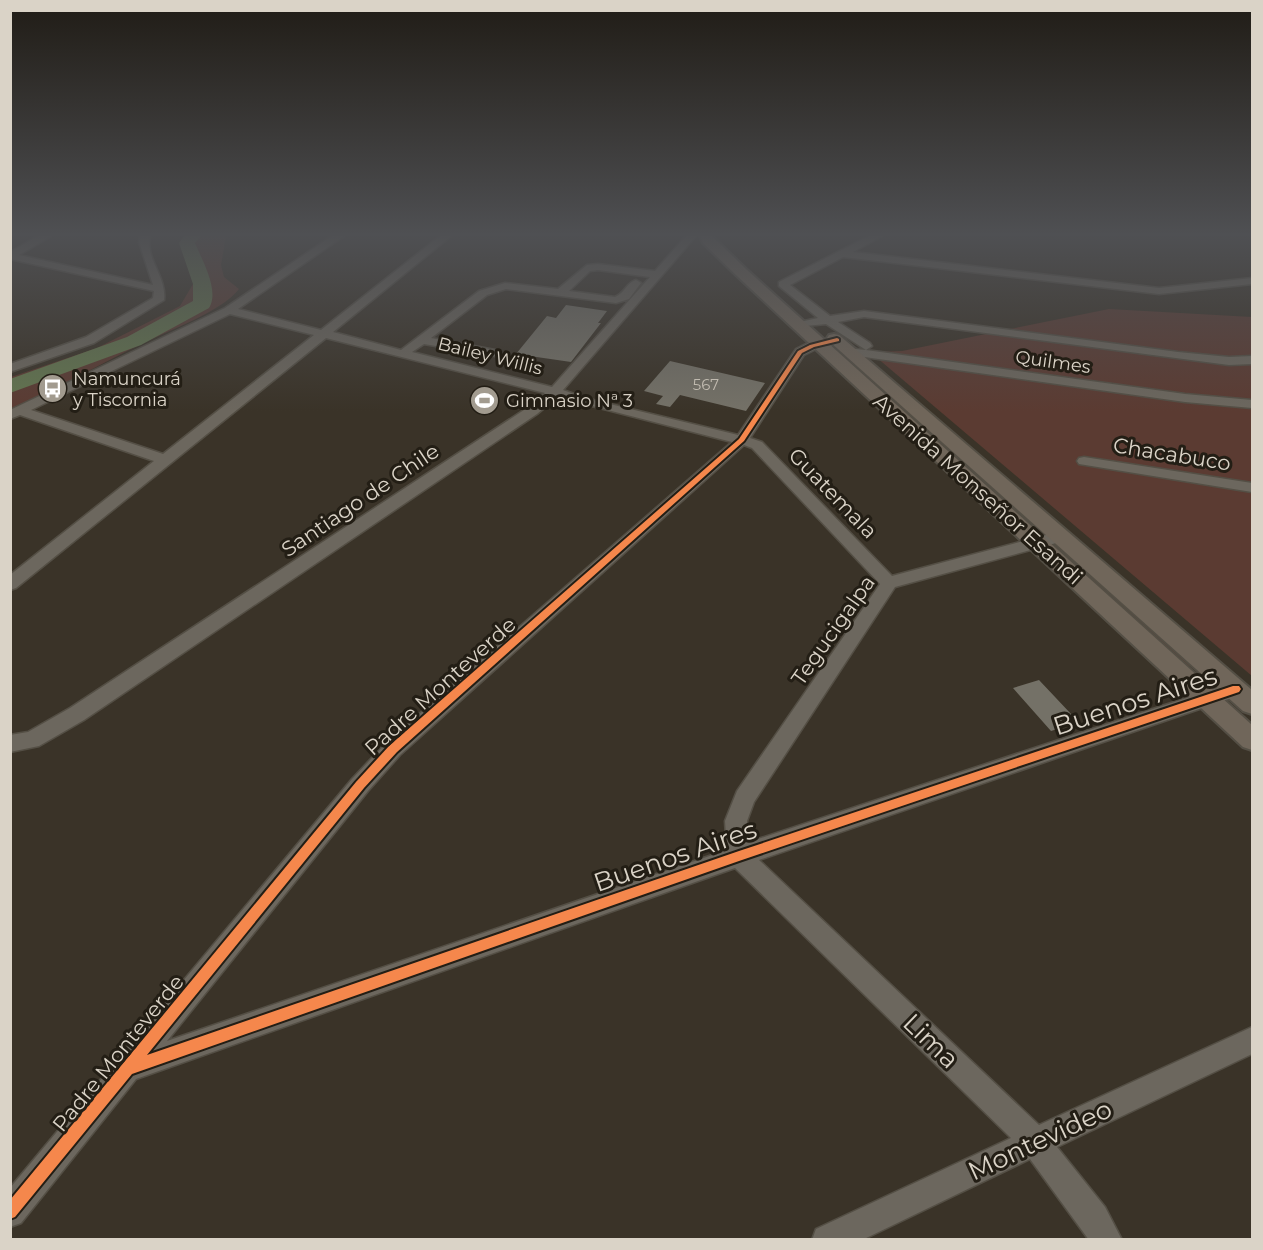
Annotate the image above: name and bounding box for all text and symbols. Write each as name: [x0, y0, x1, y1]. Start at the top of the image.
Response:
street label: Bailey Willis: [435, 332, 545, 380]
street label: Quilmes: [1014, 346, 1092, 378]
place label: Namuncurá y Tiscornia: [72, 368, 181, 411]
bus stop icon: Namuncurá y Tiscornia: [36, 373, 68, 405]
house number: 567: [693, 375, 719, 394]
sports icon: Gimnasio Nª 3: [469, 385, 501, 417]
street label: Avenida Monseñor Esandi: [868, 389, 1088, 589]
place label: Gimnasio Nª 3: [506, 390, 633, 412]
street label: Chacabuco: [1111, 432, 1233, 476]
street label: Santiago de Chile: [276, 438, 444, 562]
street label: Guatemala: [784, 442, 882, 544]
street label: Tegucigalpa: [786, 570, 880, 690]
street label: Padre Monteverde: [359, 612, 521, 760]
street label: Buenos Aires: [1049, 659, 1221, 743]
street label: Buenos Aires: [589, 813, 761, 899]
street label: Padre Monteverde: [47, 970, 189, 1136]
street label: Lima: [896, 1007, 966, 1075]
street label: Montevideo: [963, 1093, 1117, 1187]

